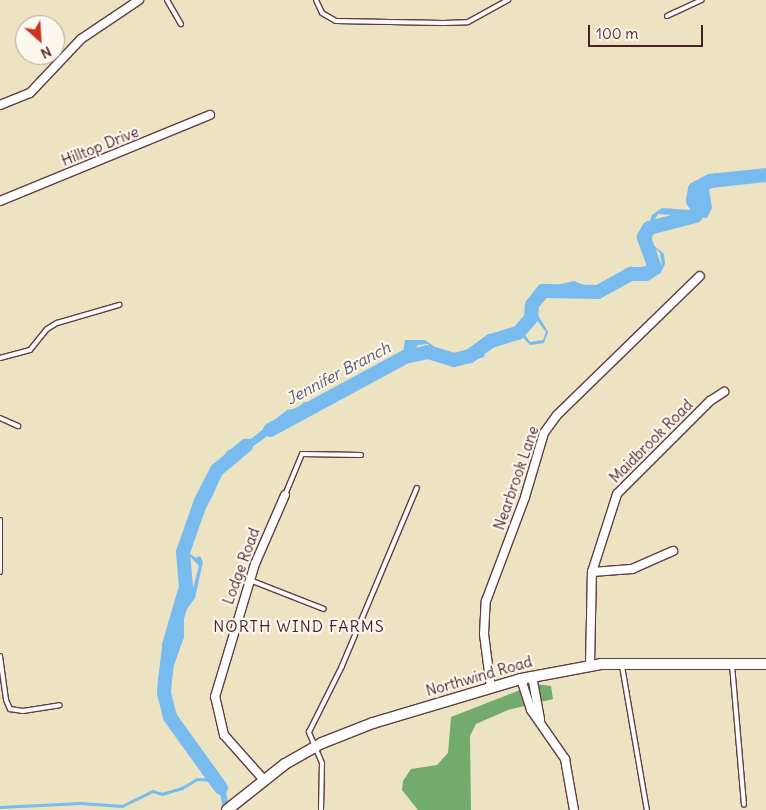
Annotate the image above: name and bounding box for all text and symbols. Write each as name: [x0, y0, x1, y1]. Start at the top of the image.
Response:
north arrow: [15, 15, 65, 65]
scale bar: [591, 15, 706, 47]
text: 100 m: [596, 24, 638, 43]
text: N: [38, 42, 54, 63]
street label: Hilltop Drive: [59, 122, 141, 170]
water label: Jennifer Branch: [283, 337, 393, 409]
street label: Maidbrook Road: [606, 396, 696, 486]
street label: Nearbrook Lane: [490, 424, 542, 532]
street label: Lodge Road: [219, 525, 263, 607]
district label: NORTH WIND FARMS: [211, 616, 387, 636]
street label: Northwind Road: [424, 652, 534, 700]

